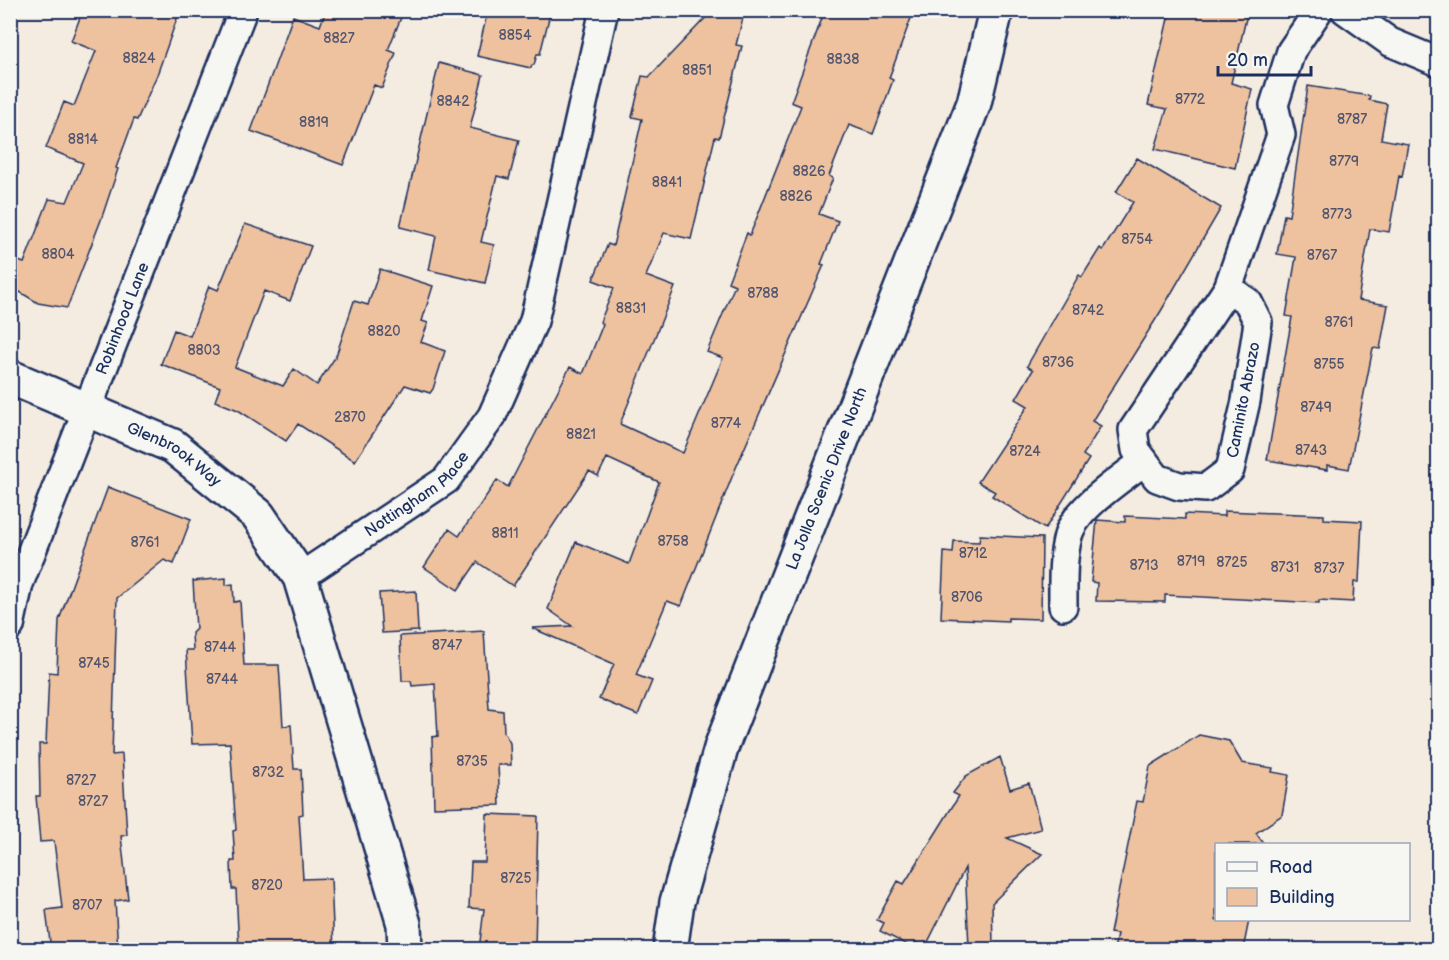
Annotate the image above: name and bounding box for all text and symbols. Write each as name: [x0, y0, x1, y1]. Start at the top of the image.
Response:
house number: 8854: [499, 27, 532, 44]
house number: 8827: [323, 30, 355, 47]
scale bar: [1218, 39, 1311, 77]
house number: 8824: [123, 50, 156, 67]
text: 20 m: [1227, 50, 1268, 71]
house number: 8838: [826, 51, 860, 68]
house number: 8851: [682, 62, 712, 79]
house number: 8772: [1175, 91, 1206, 108]
house number: 8842: [436, 93, 470, 110]
house number: 8787: [1337, 111, 1367, 128]
house number: 8819: [299, 114, 329, 131]
house number: 8814: [68, 131, 99, 148]
house number: 8779: [1329, 153, 1359, 170]
house number: 8826: [792, 163, 826, 180]
house number: 8841: [652, 174, 682, 191]
house number: 8826: [779, 188, 813, 205]
house number: 8773: [1322, 206, 1352, 223]
house number: 8754: [1121, 231, 1153, 248]
house number: 8804: [41, 246, 75, 263]
house number: 8767: [1307, 247, 1337, 264]
street label: Robinhood Lane: [92, 259, 153, 377]
house number: 8788: [747, 285, 779, 302]
house number: 8831: [616, 300, 646, 317]
house number: 8742: [1072, 302, 1105, 319]
house number: 8761: [1324, 314, 1354, 331]
house number: 8820: [368, 323, 400, 340]
street label: Caminito Abrazo: [1223, 340, 1265, 460]
house number: 8803: [187, 342, 221, 359]
house number: 8736: [1042, 354, 1075, 371]
house number: 8755: [1313, 356, 1345, 373]
street label: La Jolla Scenic Drive North: [782, 384, 871, 573]
house number: 8749: [1300, 399, 1332, 416]
house number: 2870: [334, 409, 366, 426]
house number: 8774: [711, 415, 742, 432]
street label: Glenbrook Way: [124, 418, 226, 491]
house number: 8821: [566, 426, 596, 443]
house number: 8743: [1295, 442, 1327, 459]
house number: 8724: [1009, 443, 1041, 460]
street label: Nottingham Place: [361, 447, 473, 541]
house number: 8811: [491, 525, 519, 542]
house number: 8758: [657, 533, 689, 550]
house number: 8761: [130, 534, 160, 551]
house number: 8712: [959, 545, 988, 562]
house number: 8719: [1177, 553, 1205, 570]
house number: 8725: [1216, 554, 1248, 571]
house number: 8713: [1129, 557, 1159, 574]
house number: 8731: [1270, 559, 1300, 576]
house number: 8737: [1314, 560, 1344, 577]
house number: 8706: [951, 589, 983, 606]
house number: 8747: [432, 637, 462, 654]
house number: 8744: [204, 639, 237, 656]
house number: 8745: [78, 655, 110, 672]
house number: 8744: [206, 671, 239, 688]
house number: 8735: [456, 753, 488, 770]
house number: 8732: [252, 764, 285, 781]
house number: 8727: [66, 772, 96, 789]
house number: 8727: [78, 793, 108, 810]
legend: [1215, 843, 1410, 921]
text: Road: [1269, 857, 1313, 878]
house number: 8725: [500, 870, 532, 887]
house number: 8720: [251, 877, 283, 894]
text: Building: [1269, 887, 1335, 908]
house number: 8707: [72, 897, 102, 914]

